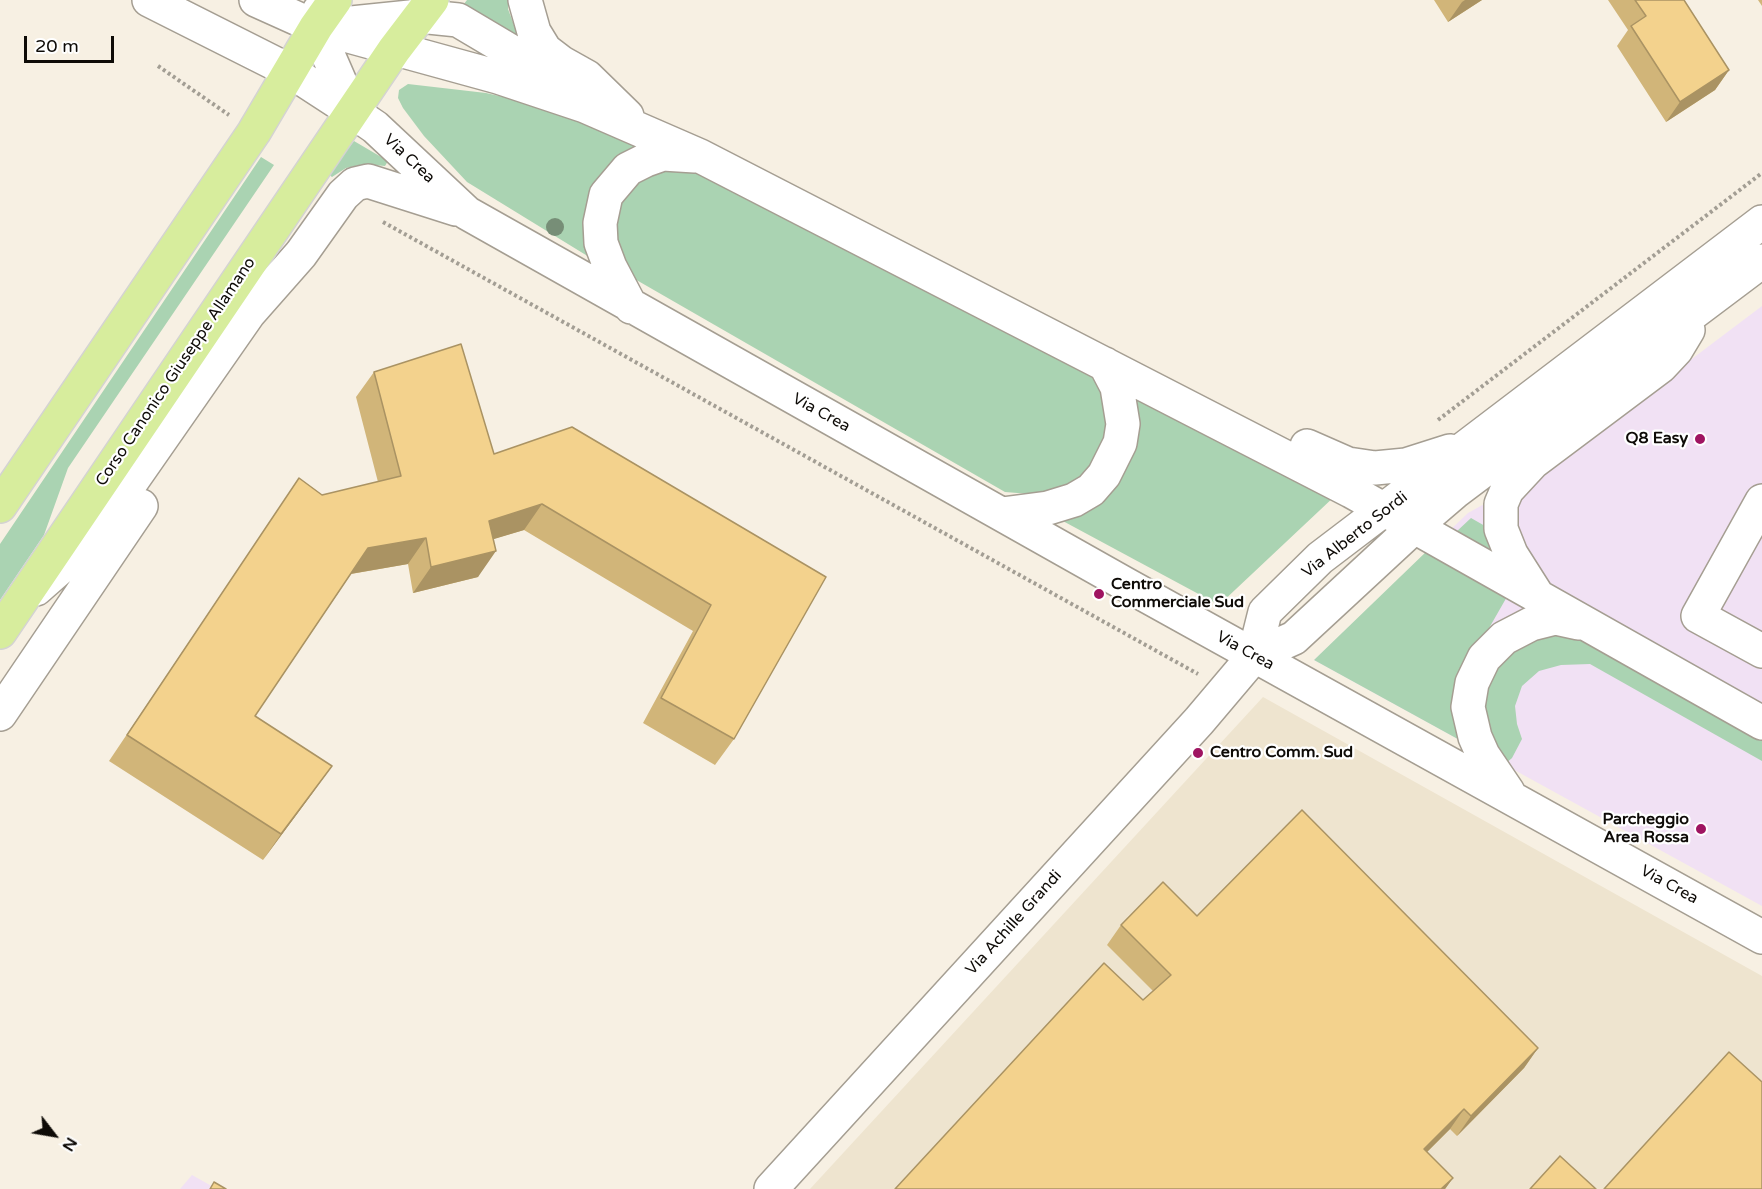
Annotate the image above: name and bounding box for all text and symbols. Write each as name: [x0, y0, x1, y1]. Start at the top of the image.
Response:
scale bar: [27, 24, 117, 62]
text: 20 m: [35, 35, 79, 57]
street label: Via Crea: [379, 130, 439, 188]
street label: Corso Canonico Giuseppe Allamano: [92, 254, 260, 490]
street label: Via Crea: [789, 389, 853, 437]
place label: Q8 Easy: [1626, 429, 1688, 449]
marker: Q8 Easy: [1693, 432, 1707, 446]
street label: Via Alberto Sordi: [1298, 488, 1412, 582]
place label: Centro Commerciale Sud: [1111, 575, 1244, 613]
marker: Centro Commerciale Sud: [1092, 587, 1106, 601]
street label: Via Crea: [1213, 627, 1277, 675]
place label: Centro Comm. Sud: [1210, 743, 1353, 763]
marker: Centro Comm. Sud: [1191, 746, 1205, 760]
place label: Parcheggio Area Rossa: [1603, 810, 1689, 848]
marker: Parcheggio Area Rossa: [1694, 822, 1708, 836]
street label: Via Crea: [1637, 861, 1701, 909]
street label: Via Achille Grandi: [962, 867, 1066, 979]
north arrow: [24, 1105, 84, 1165]
text: N: [58, 1134, 81, 1155]

